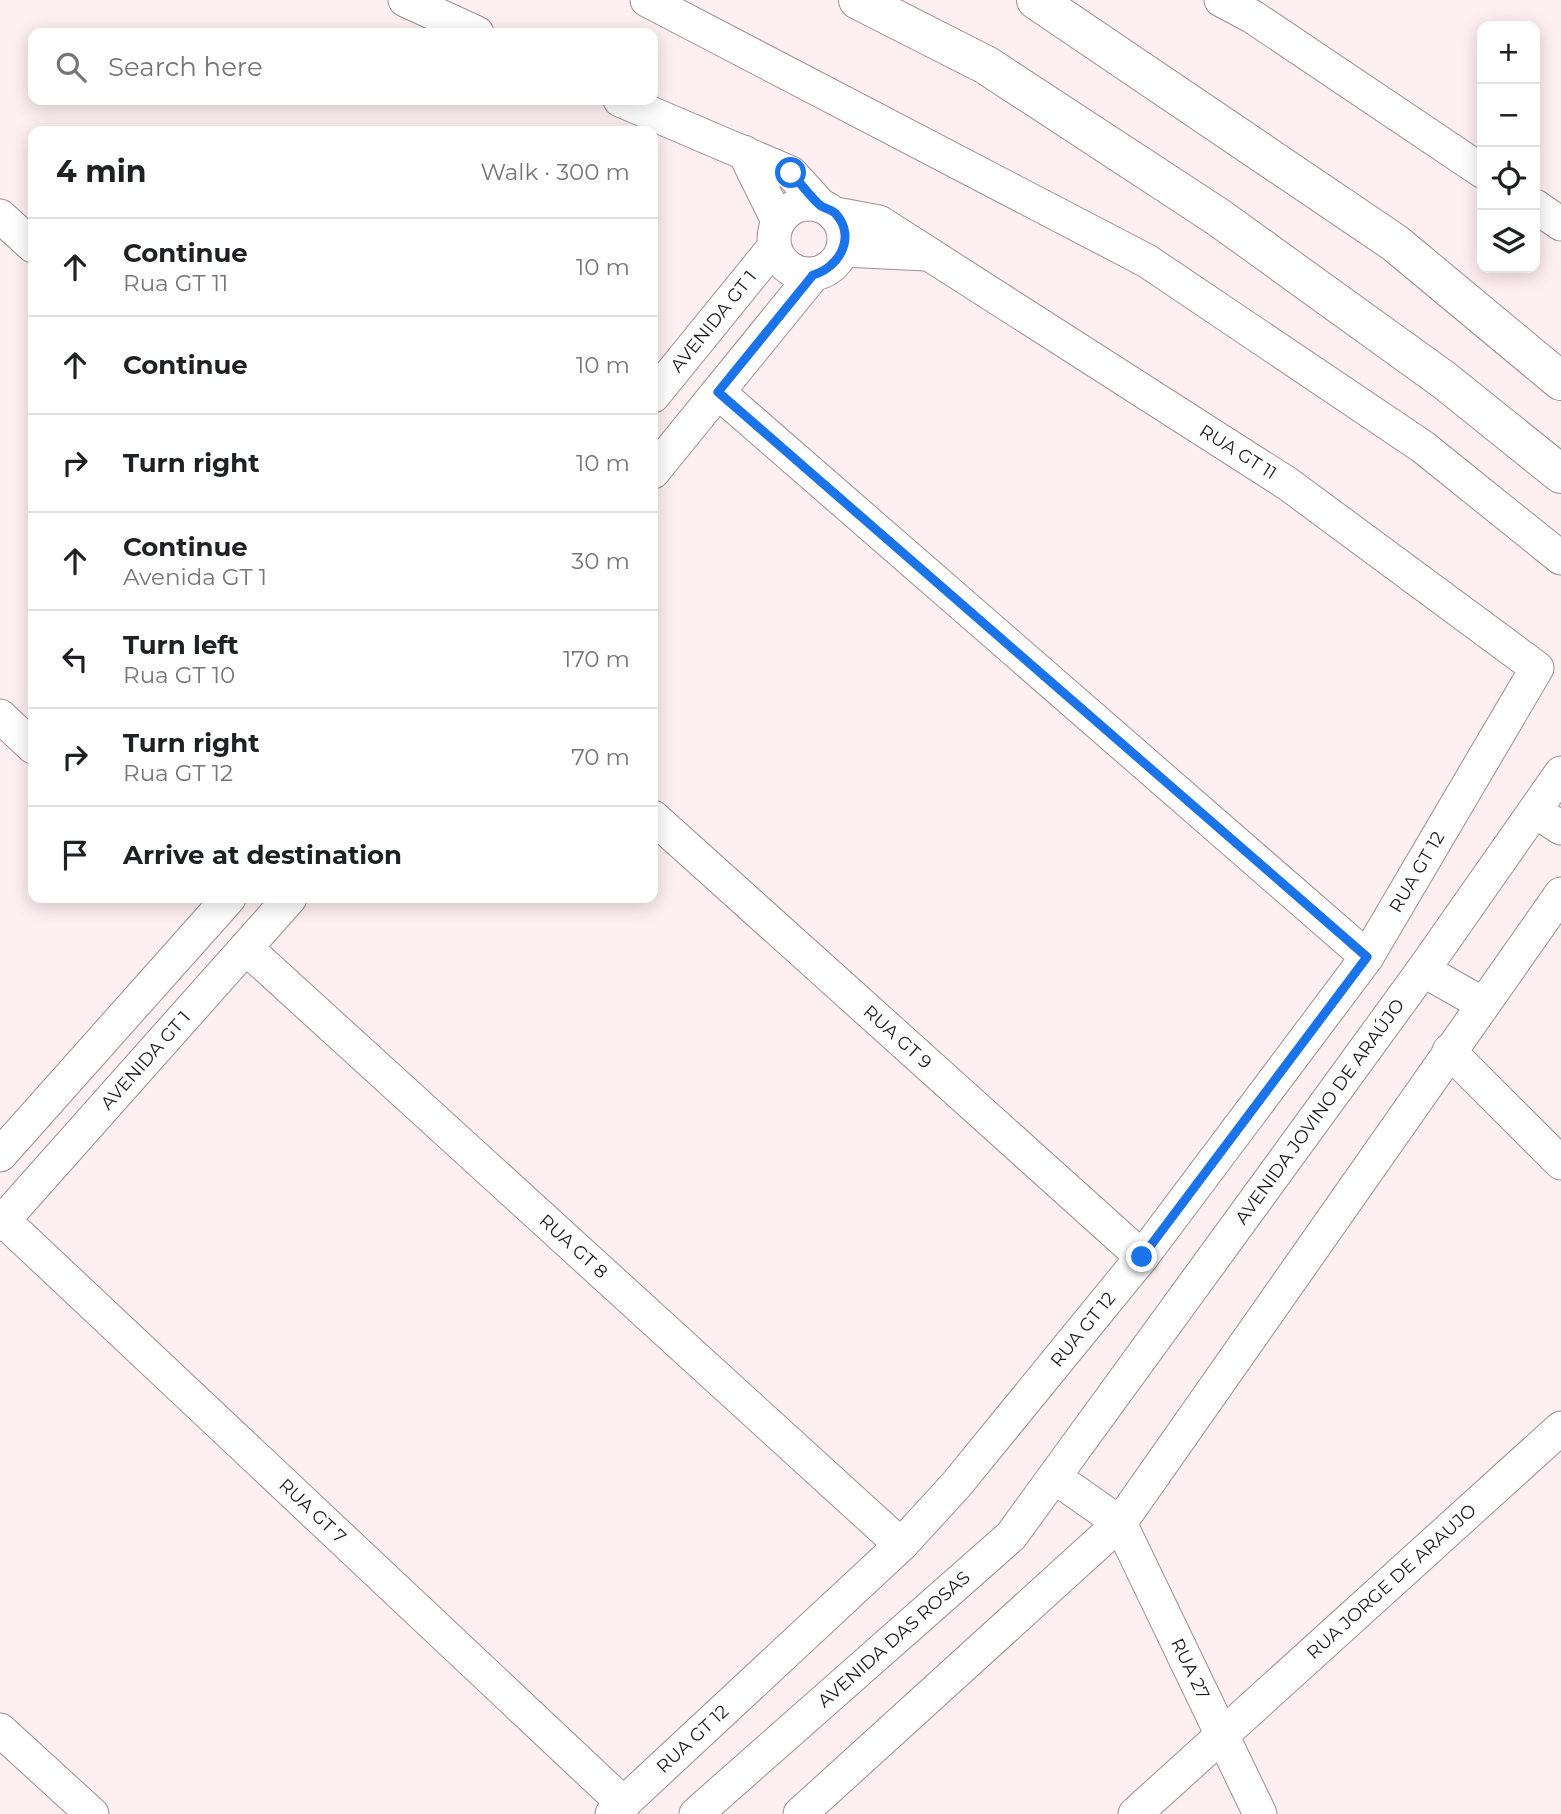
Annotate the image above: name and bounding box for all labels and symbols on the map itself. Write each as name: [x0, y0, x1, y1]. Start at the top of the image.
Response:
route start: [775, 157, 806, 188]
street label: AVENIDA GT 1: [666, 266, 761, 377]
street label: RUA GT 11: [1195, 420, 1281, 484]
street label: RUA GT 12: [1385, 828, 1449, 917]
street label: AVENIDA JOVINO DE ARAÚJO: [1230, 995, 1409, 1229]
street label: RUA GT 9: [859, 1001, 936, 1074]
street label: AVENIDA GT 1: [96, 1007, 195, 1114]
street label: RUA GT 8: [535, 1210, 612, 1283]
route end: [1126, 1241, 1157, 1272]
street label: RUA GT 12: [1046, 1287, 1120, 1371]
street label: RUA GT 7: [274, 1474, 351, 1548]
street label: RUA JORGE DE ARAUJO: [1302, 1499, 1481, 1664]
street label: AVENIDA DAS ROSAS: [813, 1566, 975, 1712]
street label: RUA 27: [1166, 1635, 1214, 1703]
street label: RUA GT 12: [652, 1700, 733, 1778]

